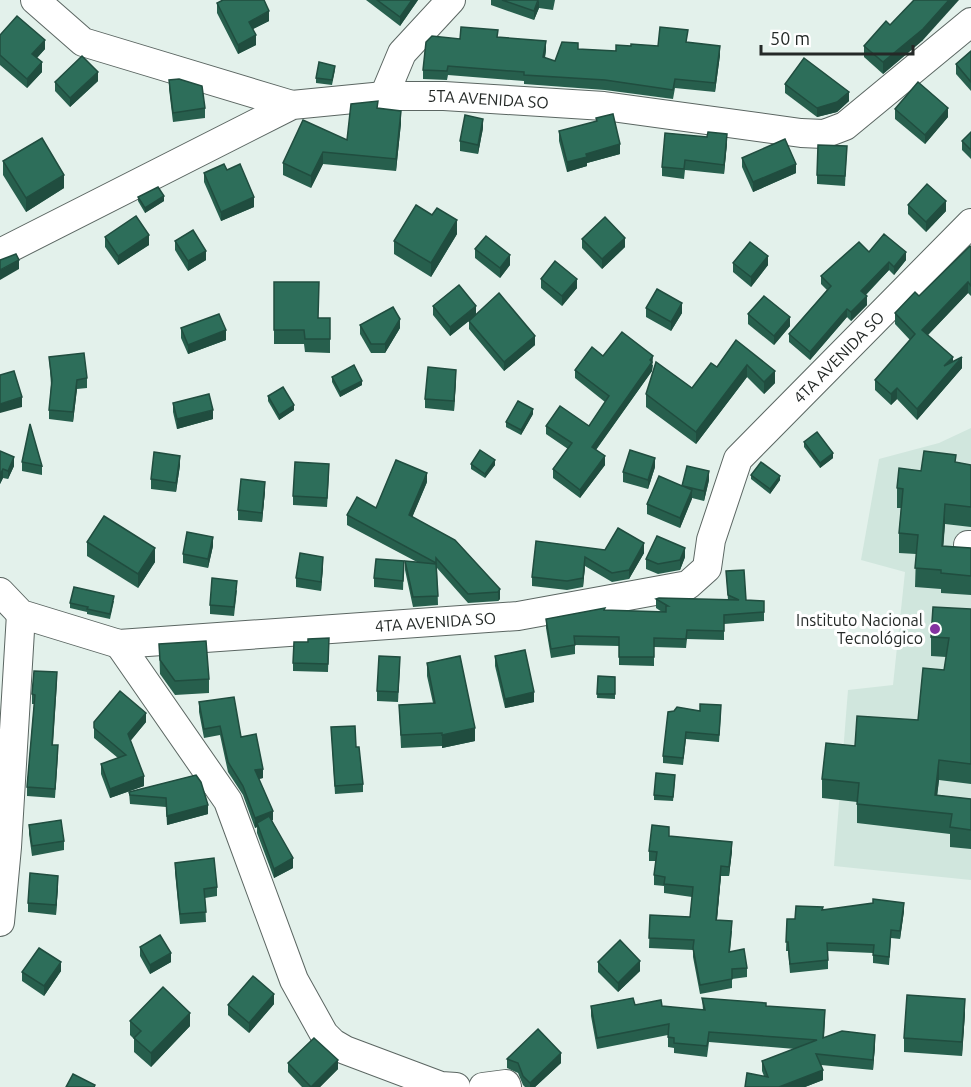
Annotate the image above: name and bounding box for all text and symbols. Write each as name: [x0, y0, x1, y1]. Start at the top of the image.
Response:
scale bar: [761, 18, 912, 56]
text: 50 m: [770, 28, 810, 48]
street label: 5TA AVENIDA SO: [427, 87, 549, 112]
street label: 4TA AVENIDA SO: [790, 308, 888, 407]
street label: 4TA AVENIDA SO: [374, 609, 497, 635]
place label: Instituto Nacional Tecnológico: [796, 611, 923, 647]
marker: Instituto Nacional Tecnológico: [928, 622, 942, 636]

